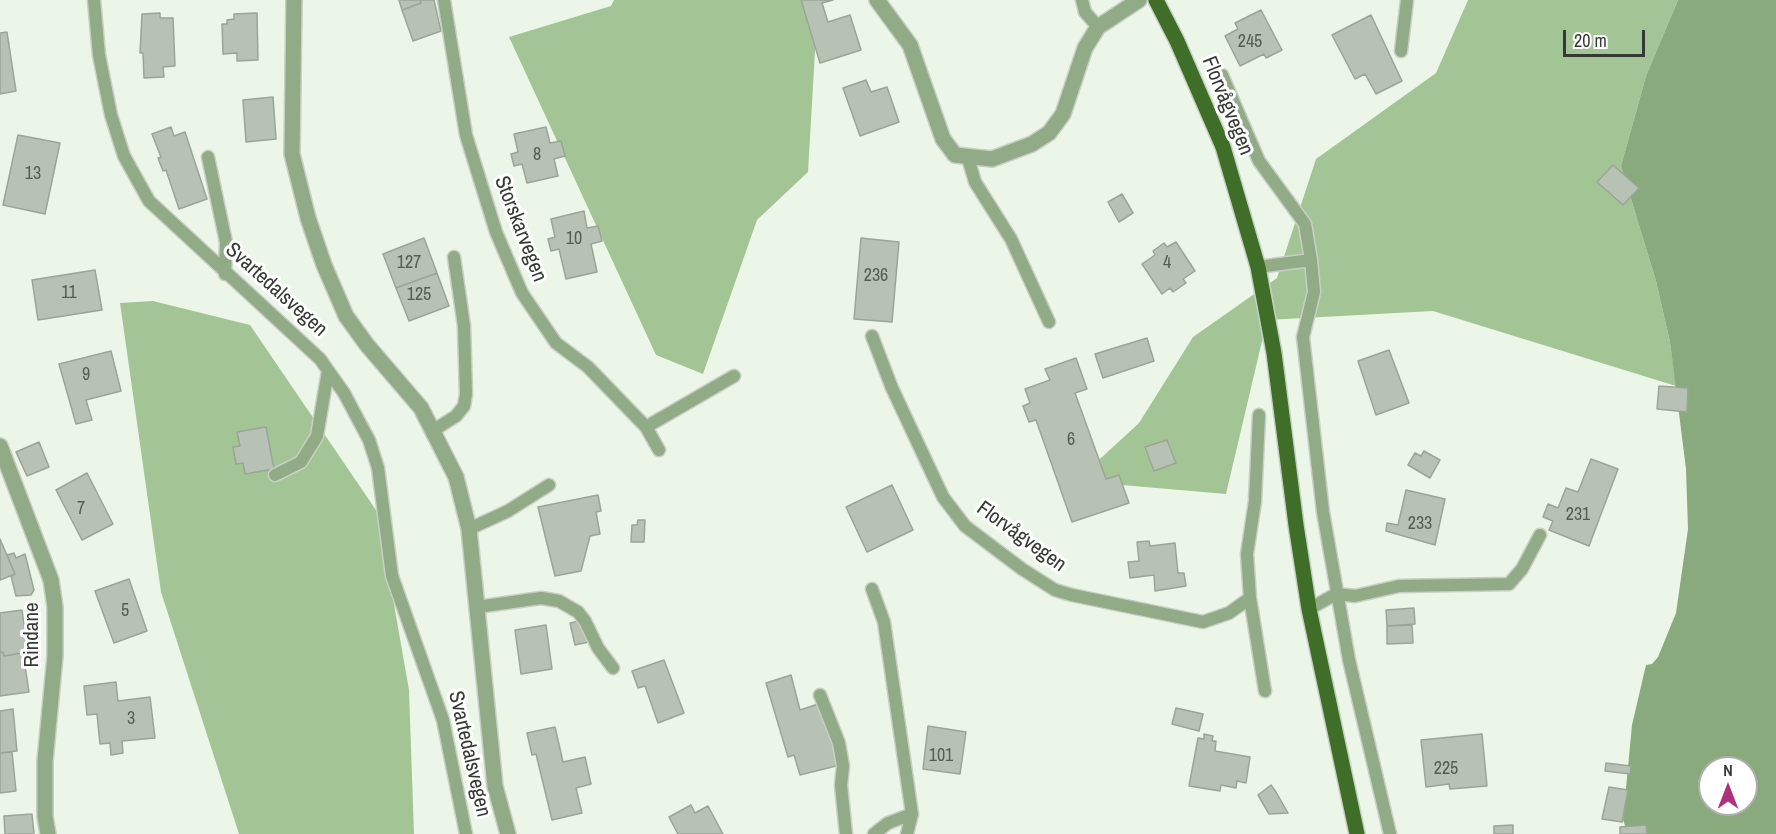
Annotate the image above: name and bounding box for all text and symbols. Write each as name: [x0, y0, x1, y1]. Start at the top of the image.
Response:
scale bar: [1566, 18, 1648, 56]
text: 20 m: [1574, 28, 1607, 53]
house number: 245: [1238, 31, 1262, 53]
street label: Florvågvegen: [1196, 53, 1258, 159]
house number: 8: [533, 144, 541, 166]
house number: 13: [25, 163, 41, 185]
street label: Storskarvegen: [488, 173, 552, 285]
house number: 10: [566, 228, 582, 250]
street label: Svartedalsvegen: [220, 238, 332, 342]
house number: 127: [397, 252, 421, 274]
house number: 4: [1163, 252, 1171, 274]
house number: 236: [864, 265, 888, 287]
house number: 11: [61, 282, 77, 304]
house number: 125: [407, 284, 431, 306]
house number: 9: [82, 364, 90, 386]
house number: 6: [1067, 429, 1075, 451]
street label: Florvågvegen: [971, 496, 1071, 578]
house number: 7: [77, 498, 85, 520]
house number: 231: [1566, 504, 1590, 526]
house number: 233: [1408, 513, 1432, 535]
house number: 5: [121, 600, 129, 622]
street label: Rindane: [19, 602, 45, 668]
street label: Svartedalsvegen: [442, 689, 496, 819]
house number: 3: [127, 708, 135, 730]
house number: 101: [929, 745, 953, 767]
north arrow: [1698, 756, 1758, 816]
house number: 225: [1434, 758, 1458, 780]
text: N: [1723, 759, 1733, 781]

